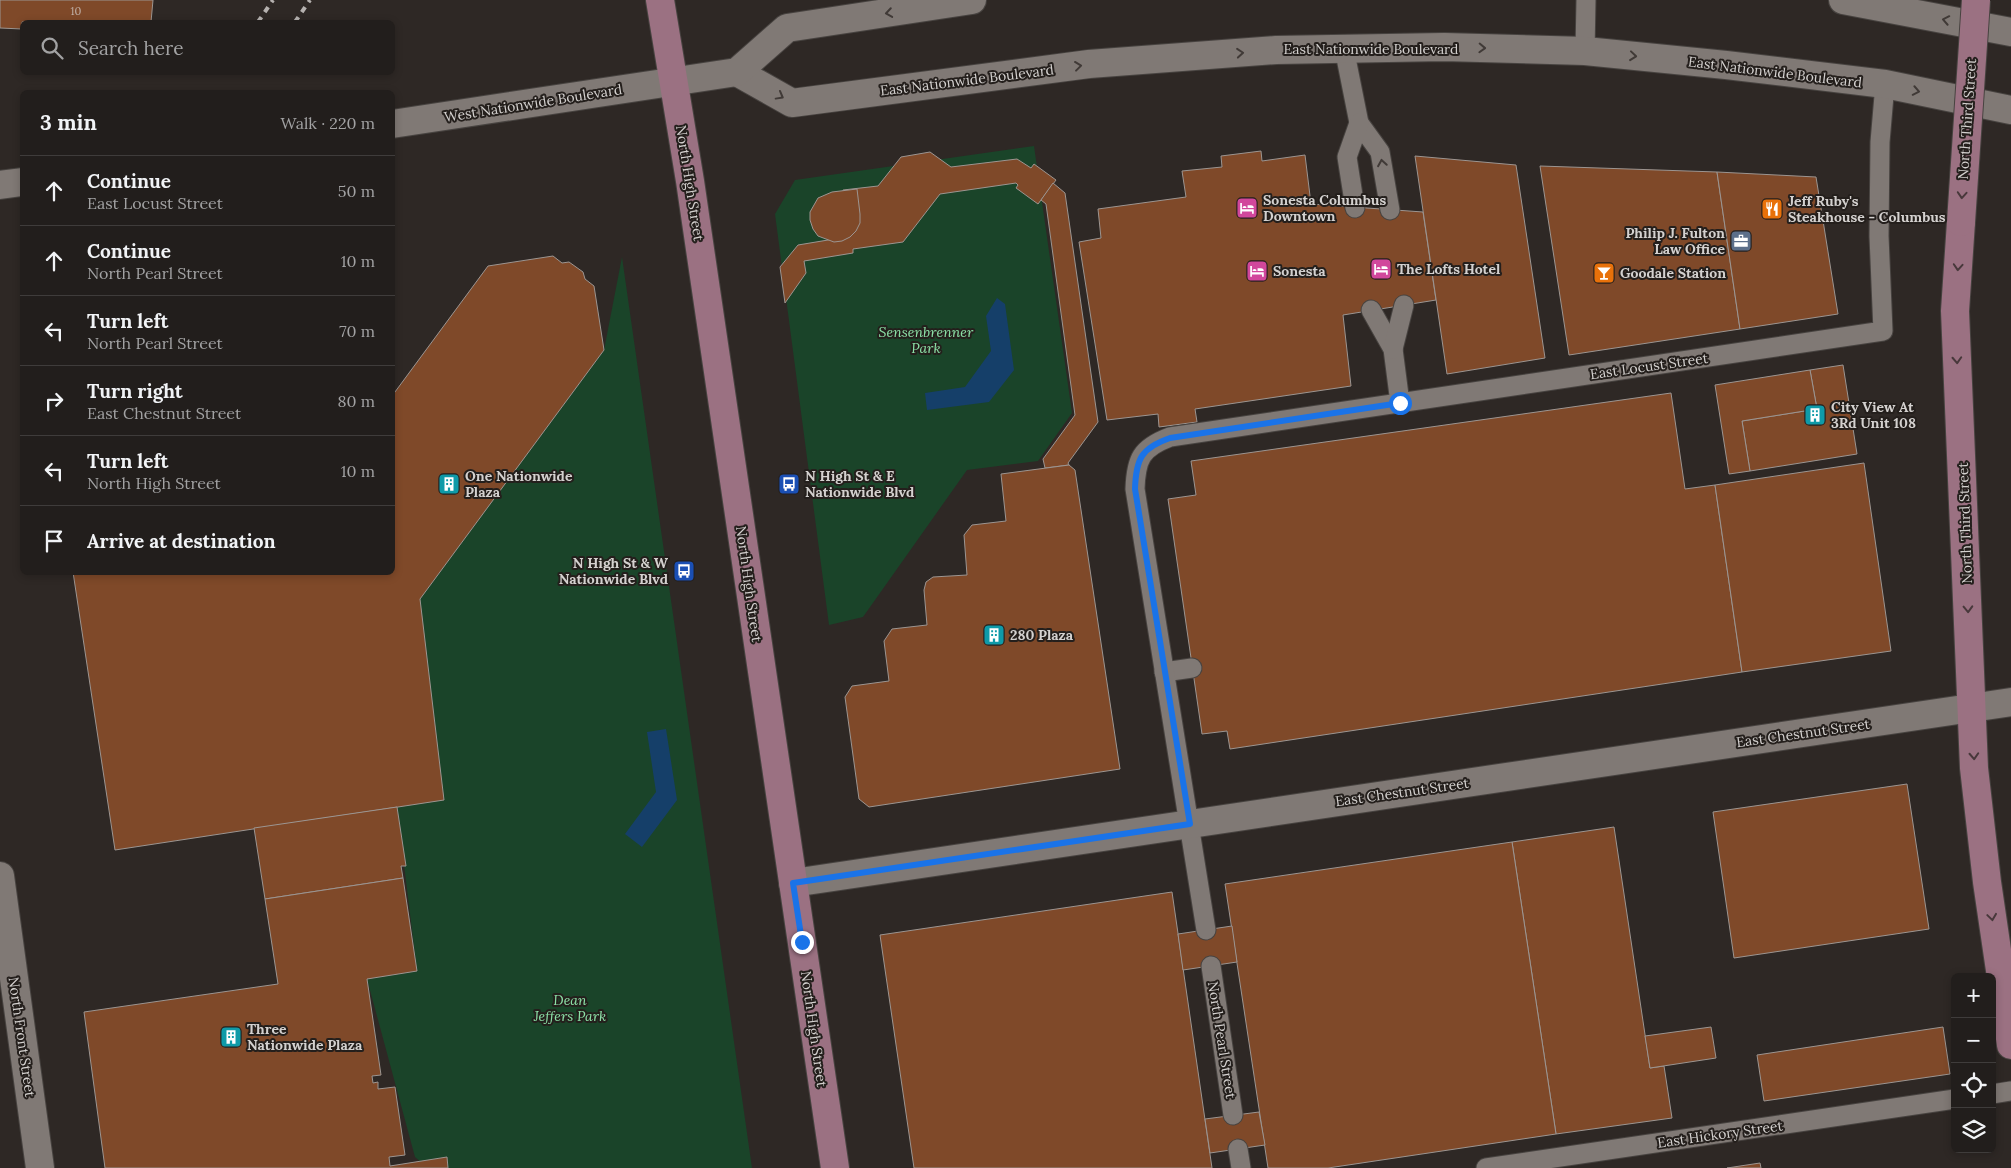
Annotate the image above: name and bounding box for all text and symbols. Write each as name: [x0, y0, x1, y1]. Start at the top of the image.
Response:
house number: 10: [71, 4, 82, 18]
one-way arrow: [885, 7, 893, 17]
one-way arrow: [1942, 15, 1950, 26]
search box: [20, 20, 395, 75]
icon: search: [38, 34, 66, 62]
text: Search here: [78, 36, 184, 60]
street label: East Nationwide Boulevard: [1284, 40, 1458, 58]
one-way arrow: [1478, 43, 1486, 54]
one-way arrow: [1236, 47, 1244, 58]
one-way arrow: [1630, 50, 1638, 61]
street label: East Nationwide Boulevard: [1687, 52, 1863, 92]
street label: North Third Street: [1954, 57, 1980, 180]
street label: East Nationwide Boulevard: [879, 60, 1055, 100]
one-way arrow: [1075, 61, 1083, 72]
street label: West Nationwide Boulevard: [443, 80, 623, 126]
one-way arrow: [1912, 85, 1921, 95]
one-way arrow: [775, 90, 784, 100]
text: 3 min: [40, 109, 97, 136]
text: Walk · 220 m: [280, 113, 375, 133]
street label: North High Street: [672, 124, 708, 243]
one-way arrow: [1378, 159, 1388, 168]
text: Continue: [87, 169, 171, 193]
icon: ahead: [40, 177, 68, 205]
text: 50 m: [338, 181, 375, 201]
place label: Sonesta Columbus Downtown: [1263, 191, 1386, 225]
place label: Jeff Ruby's Steakhouse - Columbus: [1788, 192, 1946, 226]
one-way arrow: [1957, 192, 1968, 200]
text: East Locust Street: [87, 193, 223, 213]
hotel icon: Sonesta Columbus Downtown: [1235, 196, 1259, 220]
restaurant icon: Jeff Ruby's Steakhouse - Columbus: [1760, 197, 1784, 221]
place label: Philip J. Fulton Law Office: [1625, 224, 1725, 258]
office icon: Philip J. Fulton Law Office: [1729, 229, 1753, 253]
text: Continue: [87, 239, 171, 263]
icon: ahead: [40, 247, 68, 275]
text: 10 m: [341, 251, 375, 271]
hotel icon: The Lofts Hotel: [1369, 257, 1393, 281]
hotel icon: Sonesta: [1245, 259, 1269, 283]
place label: The Lofts Hotel: [1397, 260, 1501, 278]
bar icon: Goodale Station: [1592, 261, 1616, 285]
place label: Sonesta: [1273, 262, 1326, 280]
text: North Pearl Street: [87, 263, 223, 283]
one-way arrow: [1952, 263, 1963, 271]
place label: Goodale Station: [1620, 264, 1726, 282]
text: Turn left: [87, 309, 168, 333]
icon: left: [40, 317, 68, 345]
text: 70 m: [339, 321, 375, 341]
park label: Sensenbrenner Park: [879, 323, 974, 357]
text: North Pearl Street: [87, 333, 223, 353]
street label: East Locust Street: [1589, 349, 1710, 383]
one-way arrow: [1952, 356, 1963, 364]
text: Turn right: [87, 379, 183, 403]
icon: right: [40, 387, 68, 415]
text: 80 m: [338, 391, 375, 411]
route start: [1389, 392, 1412, 415]
place label: City View At 3Rd Unit 108: [1831, 398, 1916, 432]
text: East Chestnut Street: [87, 403, 241, 423]
building icon: City View At 3Rd Unit 108: [1803, 403, 1827, 427]
text: Turn left: [87, 449, 168, 473]
icon: left: [40, 457, 68, 485]
text: 10 m: [341, 461, 375, 481]
street label: North Third Street: [1954, 461, 1976, 584]
place label: One Nationwide Plaza: [465, 467, 573, 501]
place label: N High St & E Nationwide Blvd: [805, 467, 914, 501]
building icon: One Nationwide Plaza: [437, 472, 461, 496]
bus stop icon: N High St & E Nationwide Blvd: [777, 472, 801, 496]
text: North High Street: [87, 473, 221, 493]
street label: North High Street: [732, 525, 766, 644]
icon: arrive: [40, 527, 68, 555]
text: Arrive at destination: [87, 529, 276, 553]
place label: N High St & W Nationwide Blvd: [559, 554, 669, 588]
bus stop icon: N High St & W Nationwide Blvd: [672, 559, 696, 583]
one-way arrow: [1963, 606, 1974, 614]
building icon: 280 Plaza: [982, 623, 1006, 647]
place label: 280 Plaza: [1010, 626, 1074, 644]
street label: East Chestnut Street: [1735, 715, 1872, 751]
one-way arrow: [1968, 752, 1979, 760]
street label: East Chestnut Street: [1334, 774, 1471, 810]
one-way arrow: [1986, 914, 1997, 922]
route end: [791, 931, 814, 954]
street label: North High Street: [797, 970, 831, 1089]
map controls: [1951, 973, 1996, 1153]
button: +: [1951, 973, 1996, 1018]
street label: North Front Street: [5, 976, 39, 1099]
street label: North Pearl Street: [1204, 980, 1240, 1101]
park label: Dean Jeffers Park: [533, 991, 606, 1025]
button: −: [1951, 1018, 1996, 1063]
place label: Three Nationwide Plaza: [247, 1020, 363, 1054]
building icon: Three Nationwide Plaza: [219, 1025, 243, 1049]
button: locate: [1951, 1063, 1996, 1108]
button: layers: [1951, 1108, 1996, 1153]
street label: East Hickory Street: [1656, 1116, 1784, 1152]

